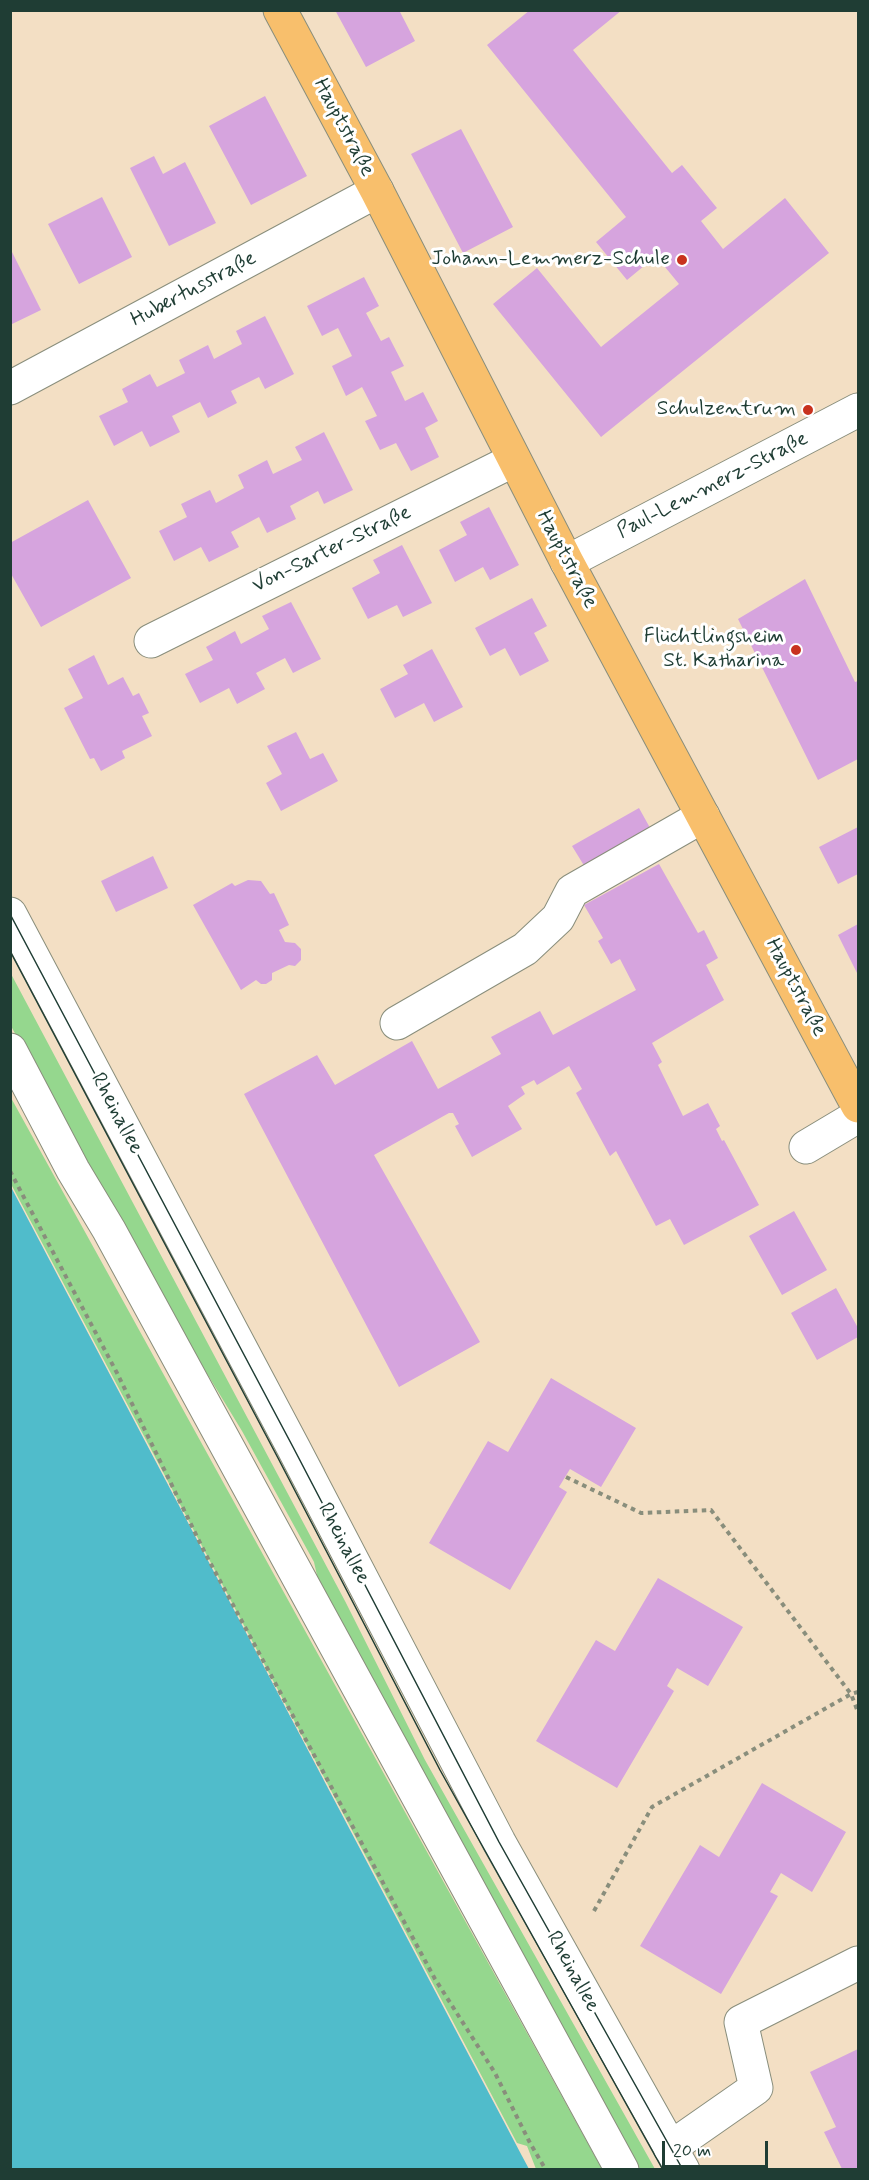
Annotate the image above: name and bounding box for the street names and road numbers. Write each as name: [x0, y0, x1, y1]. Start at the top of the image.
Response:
street label: Hauptstraße: [307, 75, 379, 181]
street label: Hubertusstraße: [127, 246, 261, 334]
street label: Paul-Lemmerz-Straße: [613, 427, 813, 545]
street label: Von-Sarter-Straße: [248, 501, 416, 599]
street label: Hauptstraße: [530, 507, 602, 613]
street label: Hauptstraße: [759, 935, 831, 1041]
street label: Rheinallee: [84, 1069, 148, 1159]
street label: Rheinallee: [311, 1499, 375, 1589]
street label: Rheinallee: [540, 1927, 604, 2017]

